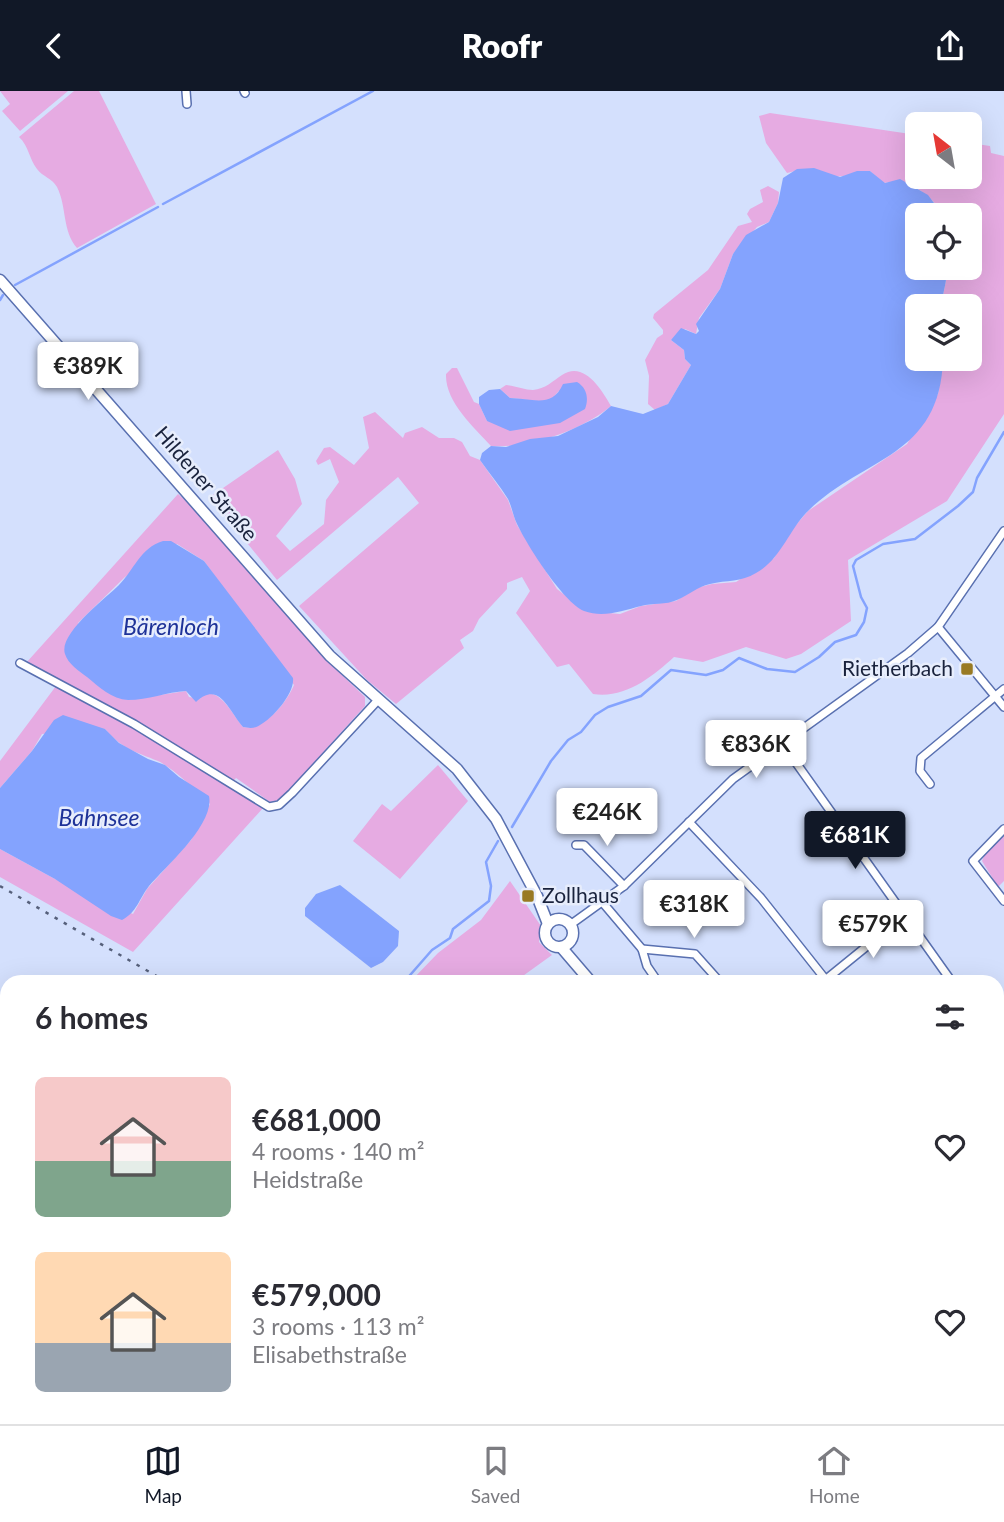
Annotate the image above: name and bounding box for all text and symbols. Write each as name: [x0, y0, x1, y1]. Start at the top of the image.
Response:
text: Roofr: [462, 26, 542, 65]
icon: back: [35, 27, 73, 65]
icon: share: [931, 27, 969, 65]
north arrow: [905, 112, 982, 189]
map controls: [905, 112, 982, 371]
button: locate: [905, 203, 982, 280]
button: layers: [905, 294, 982, 371]
pin: €389K: [39, 343, 137, 402]
text: €389K: [53, 351, 123, 379]
street label: Hildener Straße: [151, 421, 264, 545]
water label: Bärenloch: [123, 612, 219, 640]
place label: Rietherbach: [842, 655, 953, 680]
marker: Rietherbach: [959, 661, 975, 677]
pin: €836K: [707, 721, 805, 780]
text: €836K: [721, 729, 791, 757]
pin: €246K: [558, 789, 656, 848]
text: €246K: [572, 797, 642, 825]
water label: Bahnsee: [59, 803, 139, 831]
pin: €681K: [806, 811, 904, 871]
text: €681K: [820, 820, 890, 848]
pin: €318K: [645, 881, 743, 940]
place label: Zollhaus: [542, 882, 619, 907]
marker: Zollhaus: [520, 888, 536, 904]
text: €318K: [659, 889, 729, 917]
pin: €579K: [824, 901, 922, 960]
text: €579K: [838, 909, 908, 937]
icon: filters: [931, 998, 969, 1036]
text: 6 homes: [35, 999, 148, 1035]
text: €681,000: [252, 1101, 381, 1137]
icon: home: [91, 1105, 175, 1189]
icon: heart: [931, 1128, 969, 1166]
text: 4 rooms · 140 m²: [252, 1137, 424, 1165]
text: Heidstraße: [252, 1165, 363, 1193]
text: €579,000: [252, 1276, 381, 1312]
icon: home: [91, 1280, 175, 1364]
icon: heart: [931, 1303, 969, 1341]
text: 3 rooms · 113 m²: [252, 1312, 424, 1340]
text: Elisabethstraße: [252, 1340, 407, 1368]
tab: Map: [144, 1442, 182, 1507]
tab: Saved: [471, 1442, 520, 1507]
tab: Home: [809, 1442, 860, 1507]

